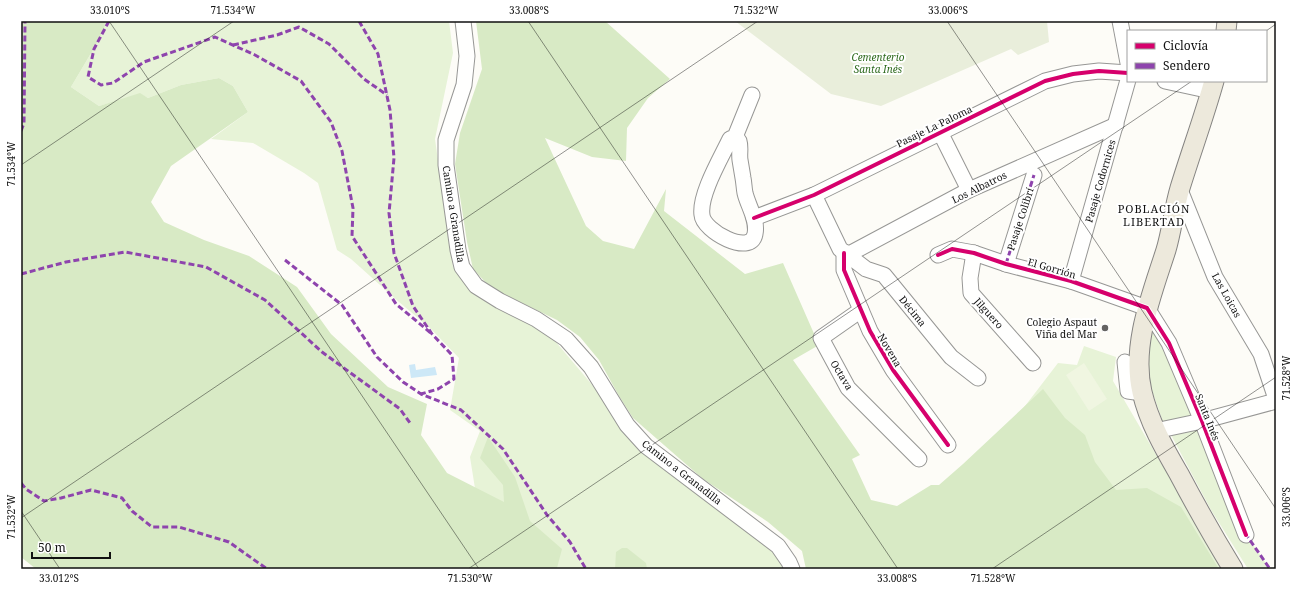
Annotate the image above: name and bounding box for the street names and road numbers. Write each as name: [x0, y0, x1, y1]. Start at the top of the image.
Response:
street label: Pasaje La Paloma: [894, 101, 975, 150]
street label: Pasaje Codornices: [1081, 137, 1119, 224]
street label: Camino a Granadilla: [439, 165, 469, 264]
street label: Los Albatros: [949, 167, 1009, 206]
street label: Pasaje Colibrí: [1003, 185, 1037, 252]
street label: El Gorrión: [1026, 254, 1078, 282]
street label: Las Loicas: [1209, 270, 1245, 320]
street label: Décima: [896, 293, 930, 330]
street label: Jilguero: [971, 294, 1007, 332]
street label: Novena: [875, 331, 906, 370]
street label: Octava: [828, 357, 857, 393]
street label: Santa Inés: [1192, 392, 1224, 443]
street label: Camino a Granadilla: [639, 436, 725, 508]

